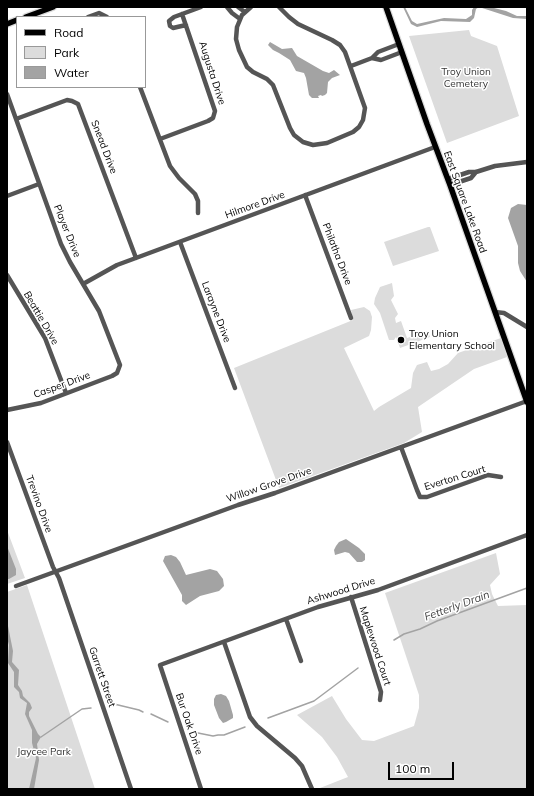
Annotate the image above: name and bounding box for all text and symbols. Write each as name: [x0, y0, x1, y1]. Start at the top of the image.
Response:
legend: [16, 16, 146, 88]
text: Road: [54, 25, 83, 40]
street label: Augusta Drive: [196, 40, 228, 106]
text: Park: [54, 45, 79, 60]
text: Water: [54, 65, 89, 80]
park label: Troy Union Cemetery: [441, 66, 491, 90]
street label: Snead Drive: [88, 119, 120, 175]
street label: East Square Lake Road: [441, 149, 489, 255]
street label: Hilmore Drive: [223, 189, 287, 221]
street label: Player Drive: [51, 203, 83, 259]
street label: Philatha Drive: [320, 221, 354, 287]
street label: Larayne Drive: [199, 280, 233, 344]
street label: Beattie Drive: [21, 289, 61, 347]
place label: Troy Union Elementary School: [409, 328, 495, 352]
marker: Troy Union Elementary School: [396, 335, 406, 345]
street label: Casper Drive: [32, 369, 92, 401]
street label: Everton Court: [423, 463, 487, 493]
street label: Willow Grove Drive: [225, 465, 313, 505]
street label: Trevino Drive: [23, 474, 55, 534]
street label: Ashwood Drive: [305, 575, 377, 607]
water label: Fetterly Drain: [423, 588, 491, 624]
street label: Maplewood Court: [357, 605, 393, 687]
street label: Garrett Street: [86, 645, 118, 709]
street label: Bur Oak Drive: [173, 692, 205, 756]
park label: Jaycee Park: [17, 746, 71, 758]
scale bar: [390, 754, 456, 780]
text: 100 m: [395, 761, 430, 776]

